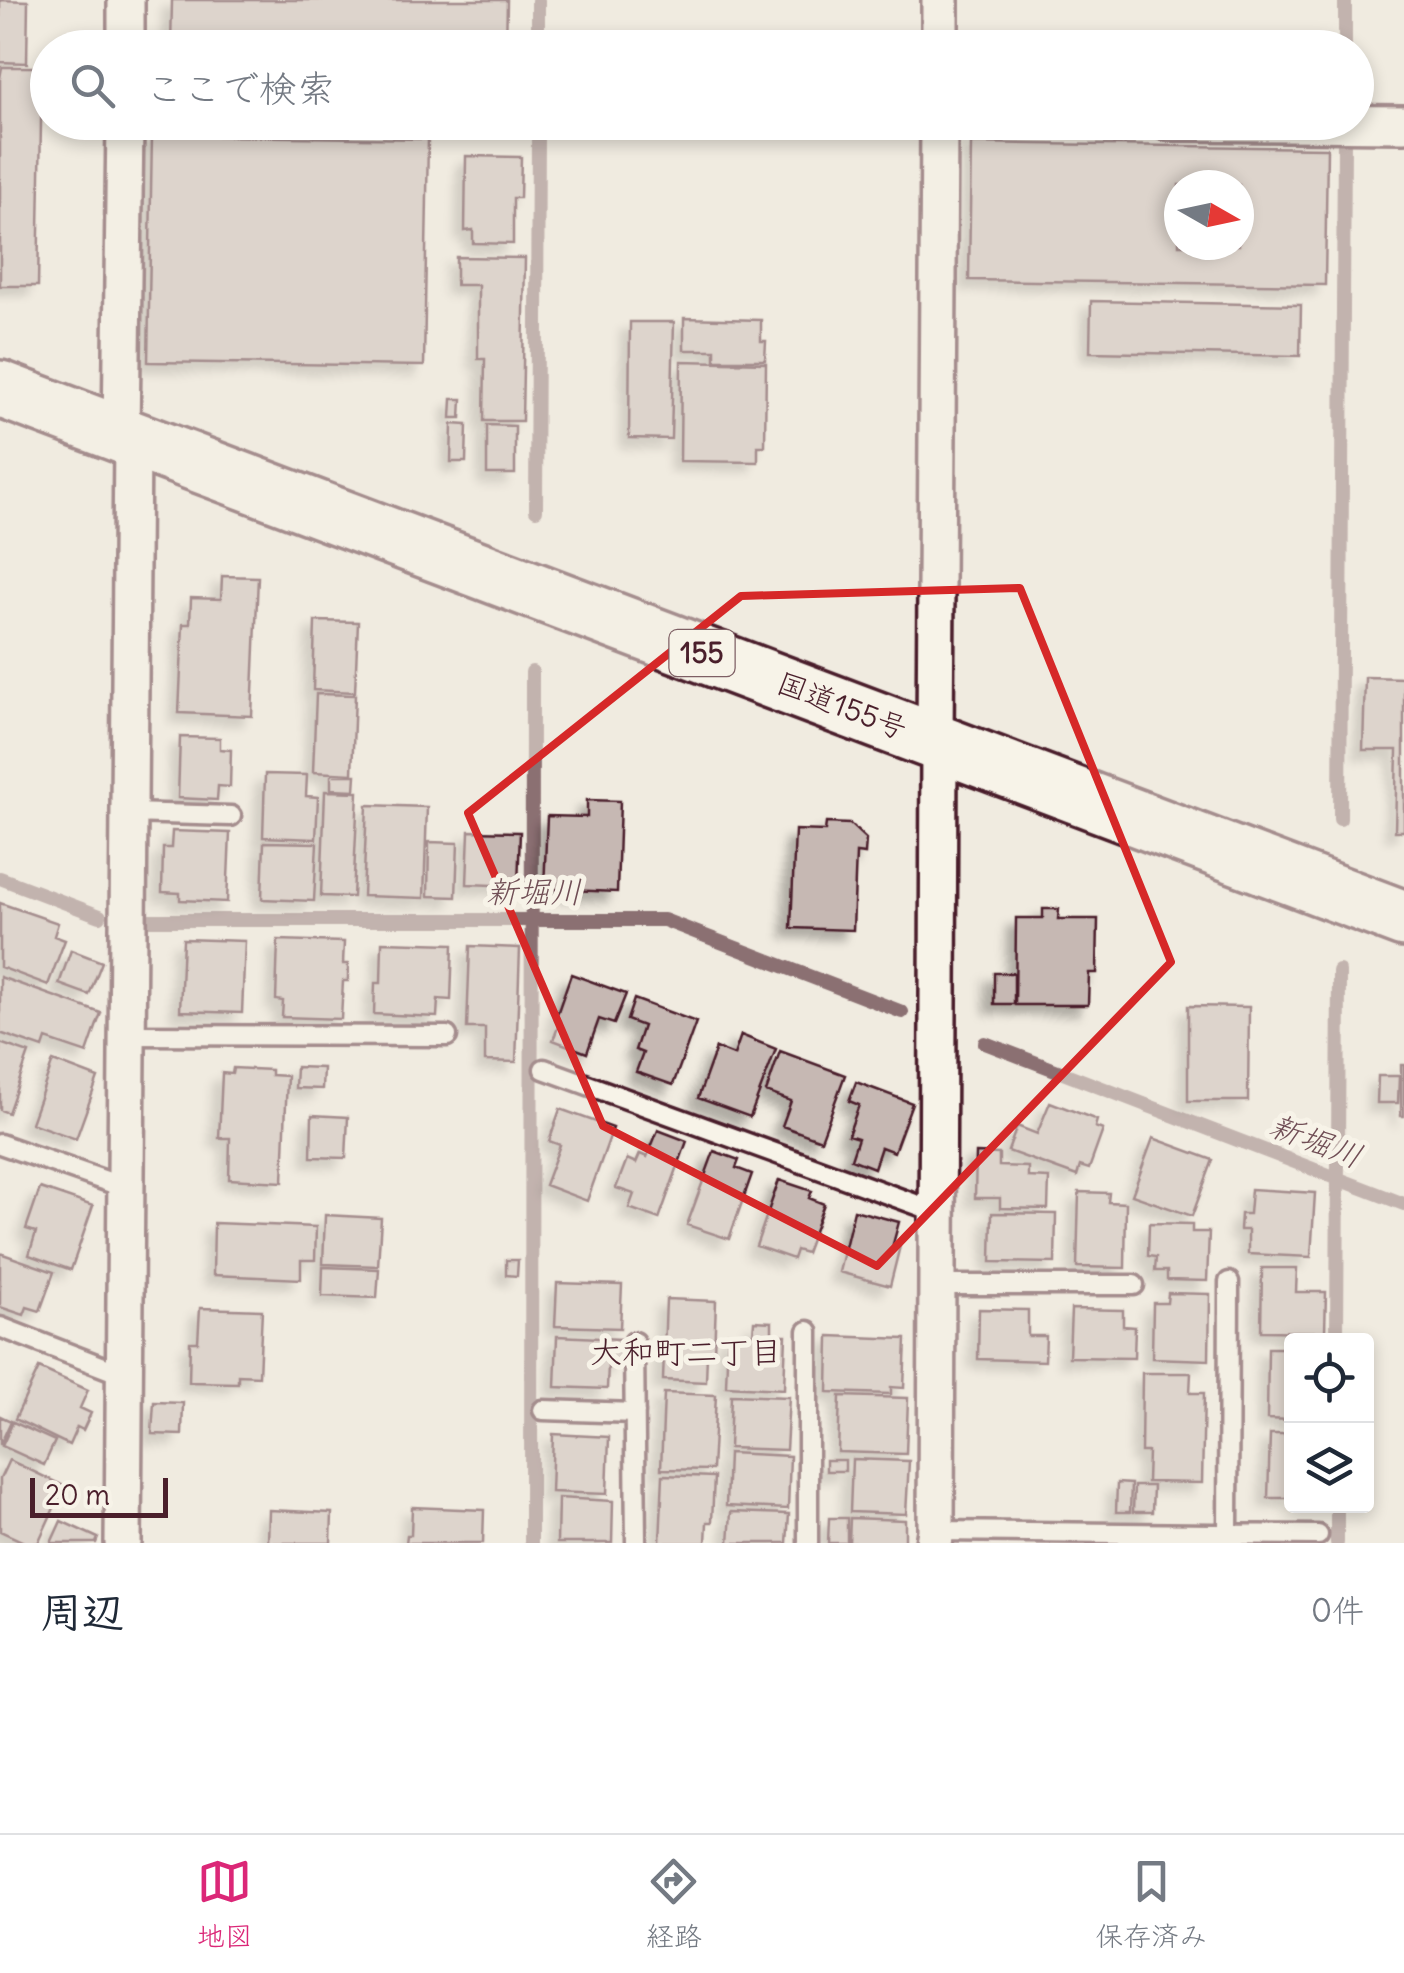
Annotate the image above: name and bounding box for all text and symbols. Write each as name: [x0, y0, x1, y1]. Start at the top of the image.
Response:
search box: [30, 30, 1374, 140]
icon: search: [65, 58, 120, 113]
text: ここで検索: [145, 65, 335, 112]
north arrow: [1164, 170, 1254, 260]
road number: 155: [670, 630, 734, 676]
street label: 国道155号: [772, 663, 913, 747]
water label: 新堀川: [486, 871, 582, 912]
water label: 新堀川: [1264, 1104, 1368, 1177]
district label: 大和町二丁目: [590, 1331, 782, 1372]
map controls: [1284, 1333, 1374, 1513]
button: locate: [1284, 1333, 1374, 1423]
button: layers: [1284, 1423, 1374, 1513]
scale bar: [30, 1473, 168, 1518]
text: 20 m: [45, 1477, 110, 1513]
text: 周辺: [40, 1586, 124, 1638]
text: 0件: [1311, 1590, 1364, 1631]
tab: 地図: [197, 1854, 253, 1954]
tab: 経路: [646, 1854, 702, 1954]
tab: 保存済み: [1095, 1854, 1207, 1954]

